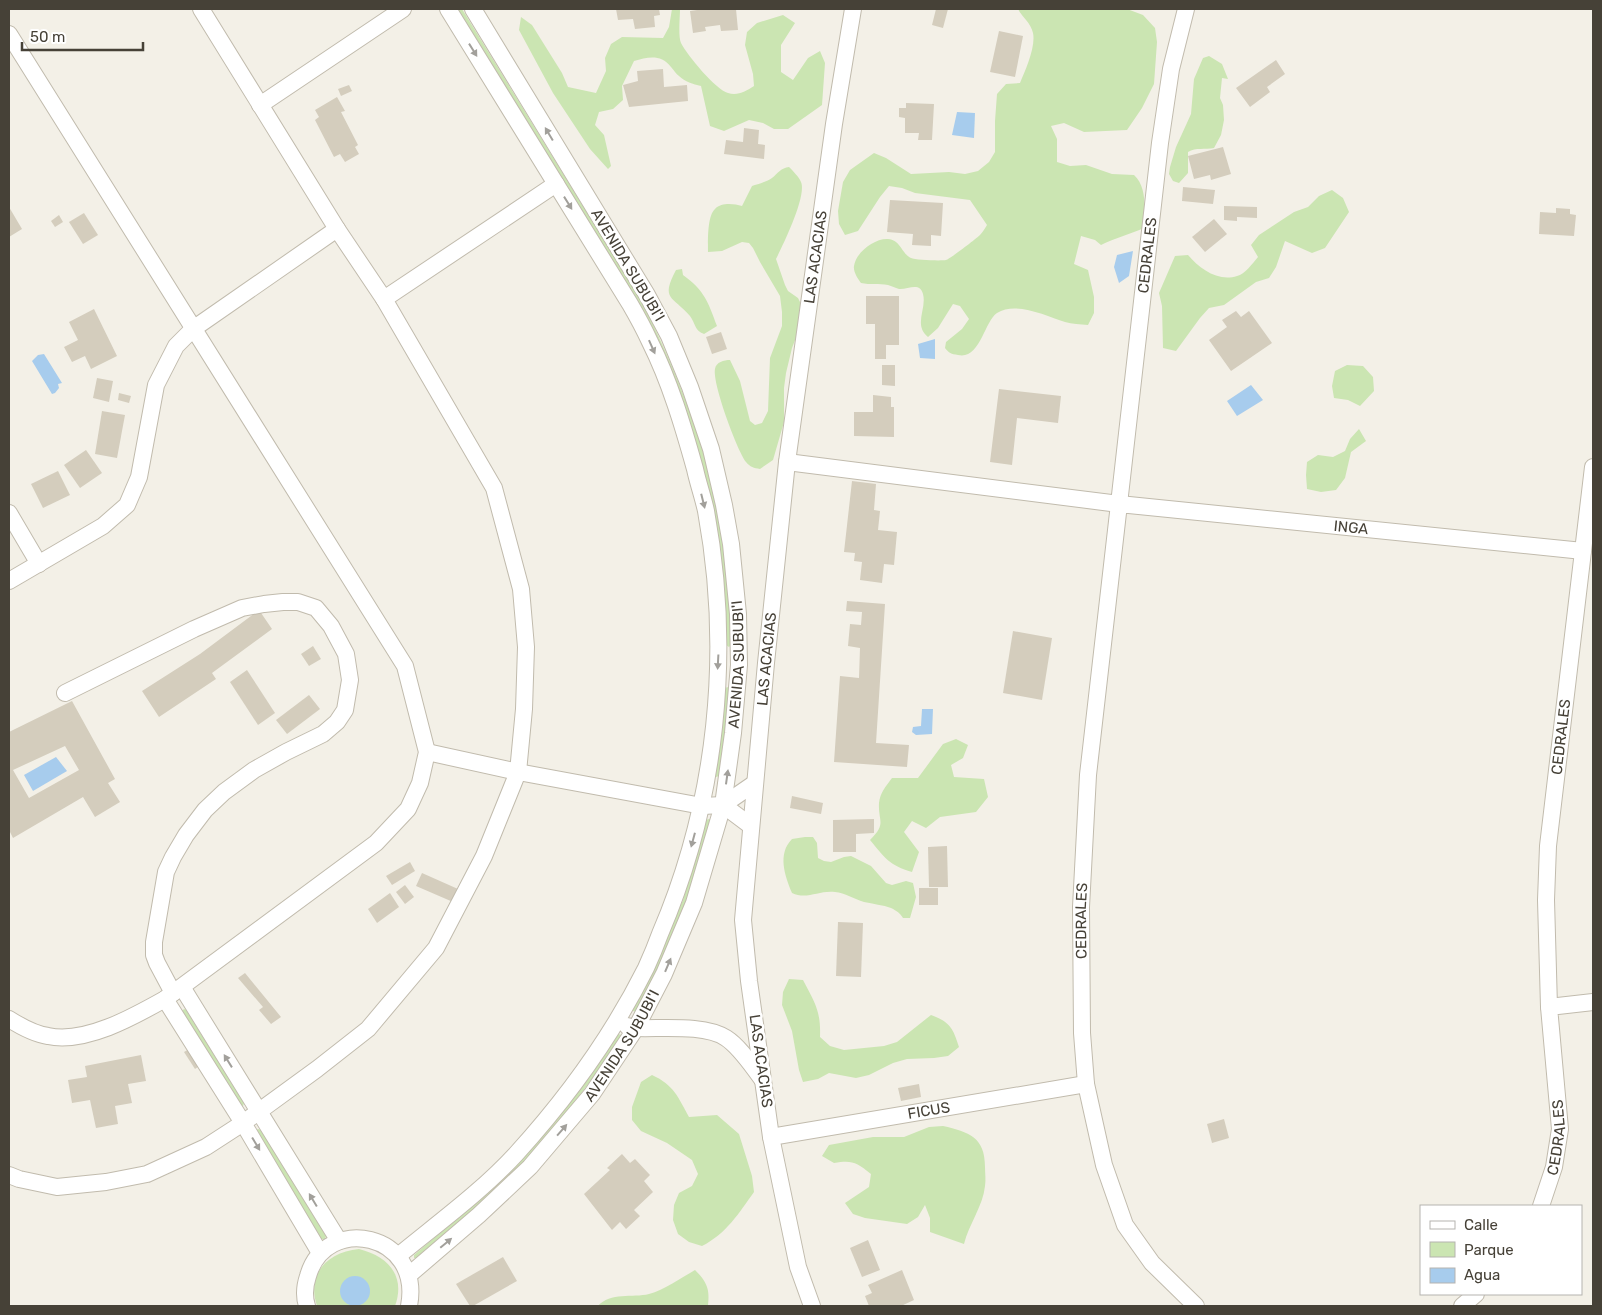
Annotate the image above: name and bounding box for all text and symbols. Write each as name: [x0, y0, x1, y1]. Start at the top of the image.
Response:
scale bar: [22, 20, 144, 52]
text: 50 m: [30, 28, 65, 46]
one-way arrow: [469, 44, 478, 57]
one-way arrow: [545, 127, 554, 140]
one-way arrow: [564, 197, 573, 210]
street label: AVENIDA SUBUBI'I: [587, 205, 669, 325]
street label: LAS ACACIAS: [800, 209, 831, 305]
street label: CEDRALES: [1134, 216, 1160, 294]
one-way arrow: [649, 340, 657, 354]
one-way arrow: [699, 494, 707, 509]
street label: INGA: [1333, 517, 1369, 538]
street label: AVENIDA SUBUBI'I: [724, 599, 748, 729]
street label: LAS ACACIAS: [753, 611, 780, 707]
one-way arrow: [713, 655, 721, 671]
street label: CEDRALES: [1548, 698, 1574, 776]
one-way arrow: [724, 769, 732, 785]
one-way arrow: [689, 833, 697, 848]
street label: CEDRALES: [1072, 882, 1091, 959]
one-way arrow: [665, 957, 672, 972]
street label: AVENIDA SUBUBI'I: [581, 987, 663, 1105]
street label: LAS ACACIAS: [746, 1013, 776, 1109]
one-way arrow: [223, 1055, 233, 1068]
street label: FICUS: [906, 1098, 951, 1123]
street label: CEDRALES: [1543, 1099, 1569, 1178]
one-way arrow: [556, 1124, 567, 1136]
one-way arrow: [251, 1138, 260, 1151]
one-way arrow: [309, 1193, 318, 1206]
legend: [1420, 1205, 1582, 1295]
text: Calle: [1464, 1216, 1498, 1234]
one-way arrow: [439, 1238, 452, 1249]
text: Parque: [1464, 1241, 1514, 1259]
text: Agua: [1464, 1266, 1500, 1284]

